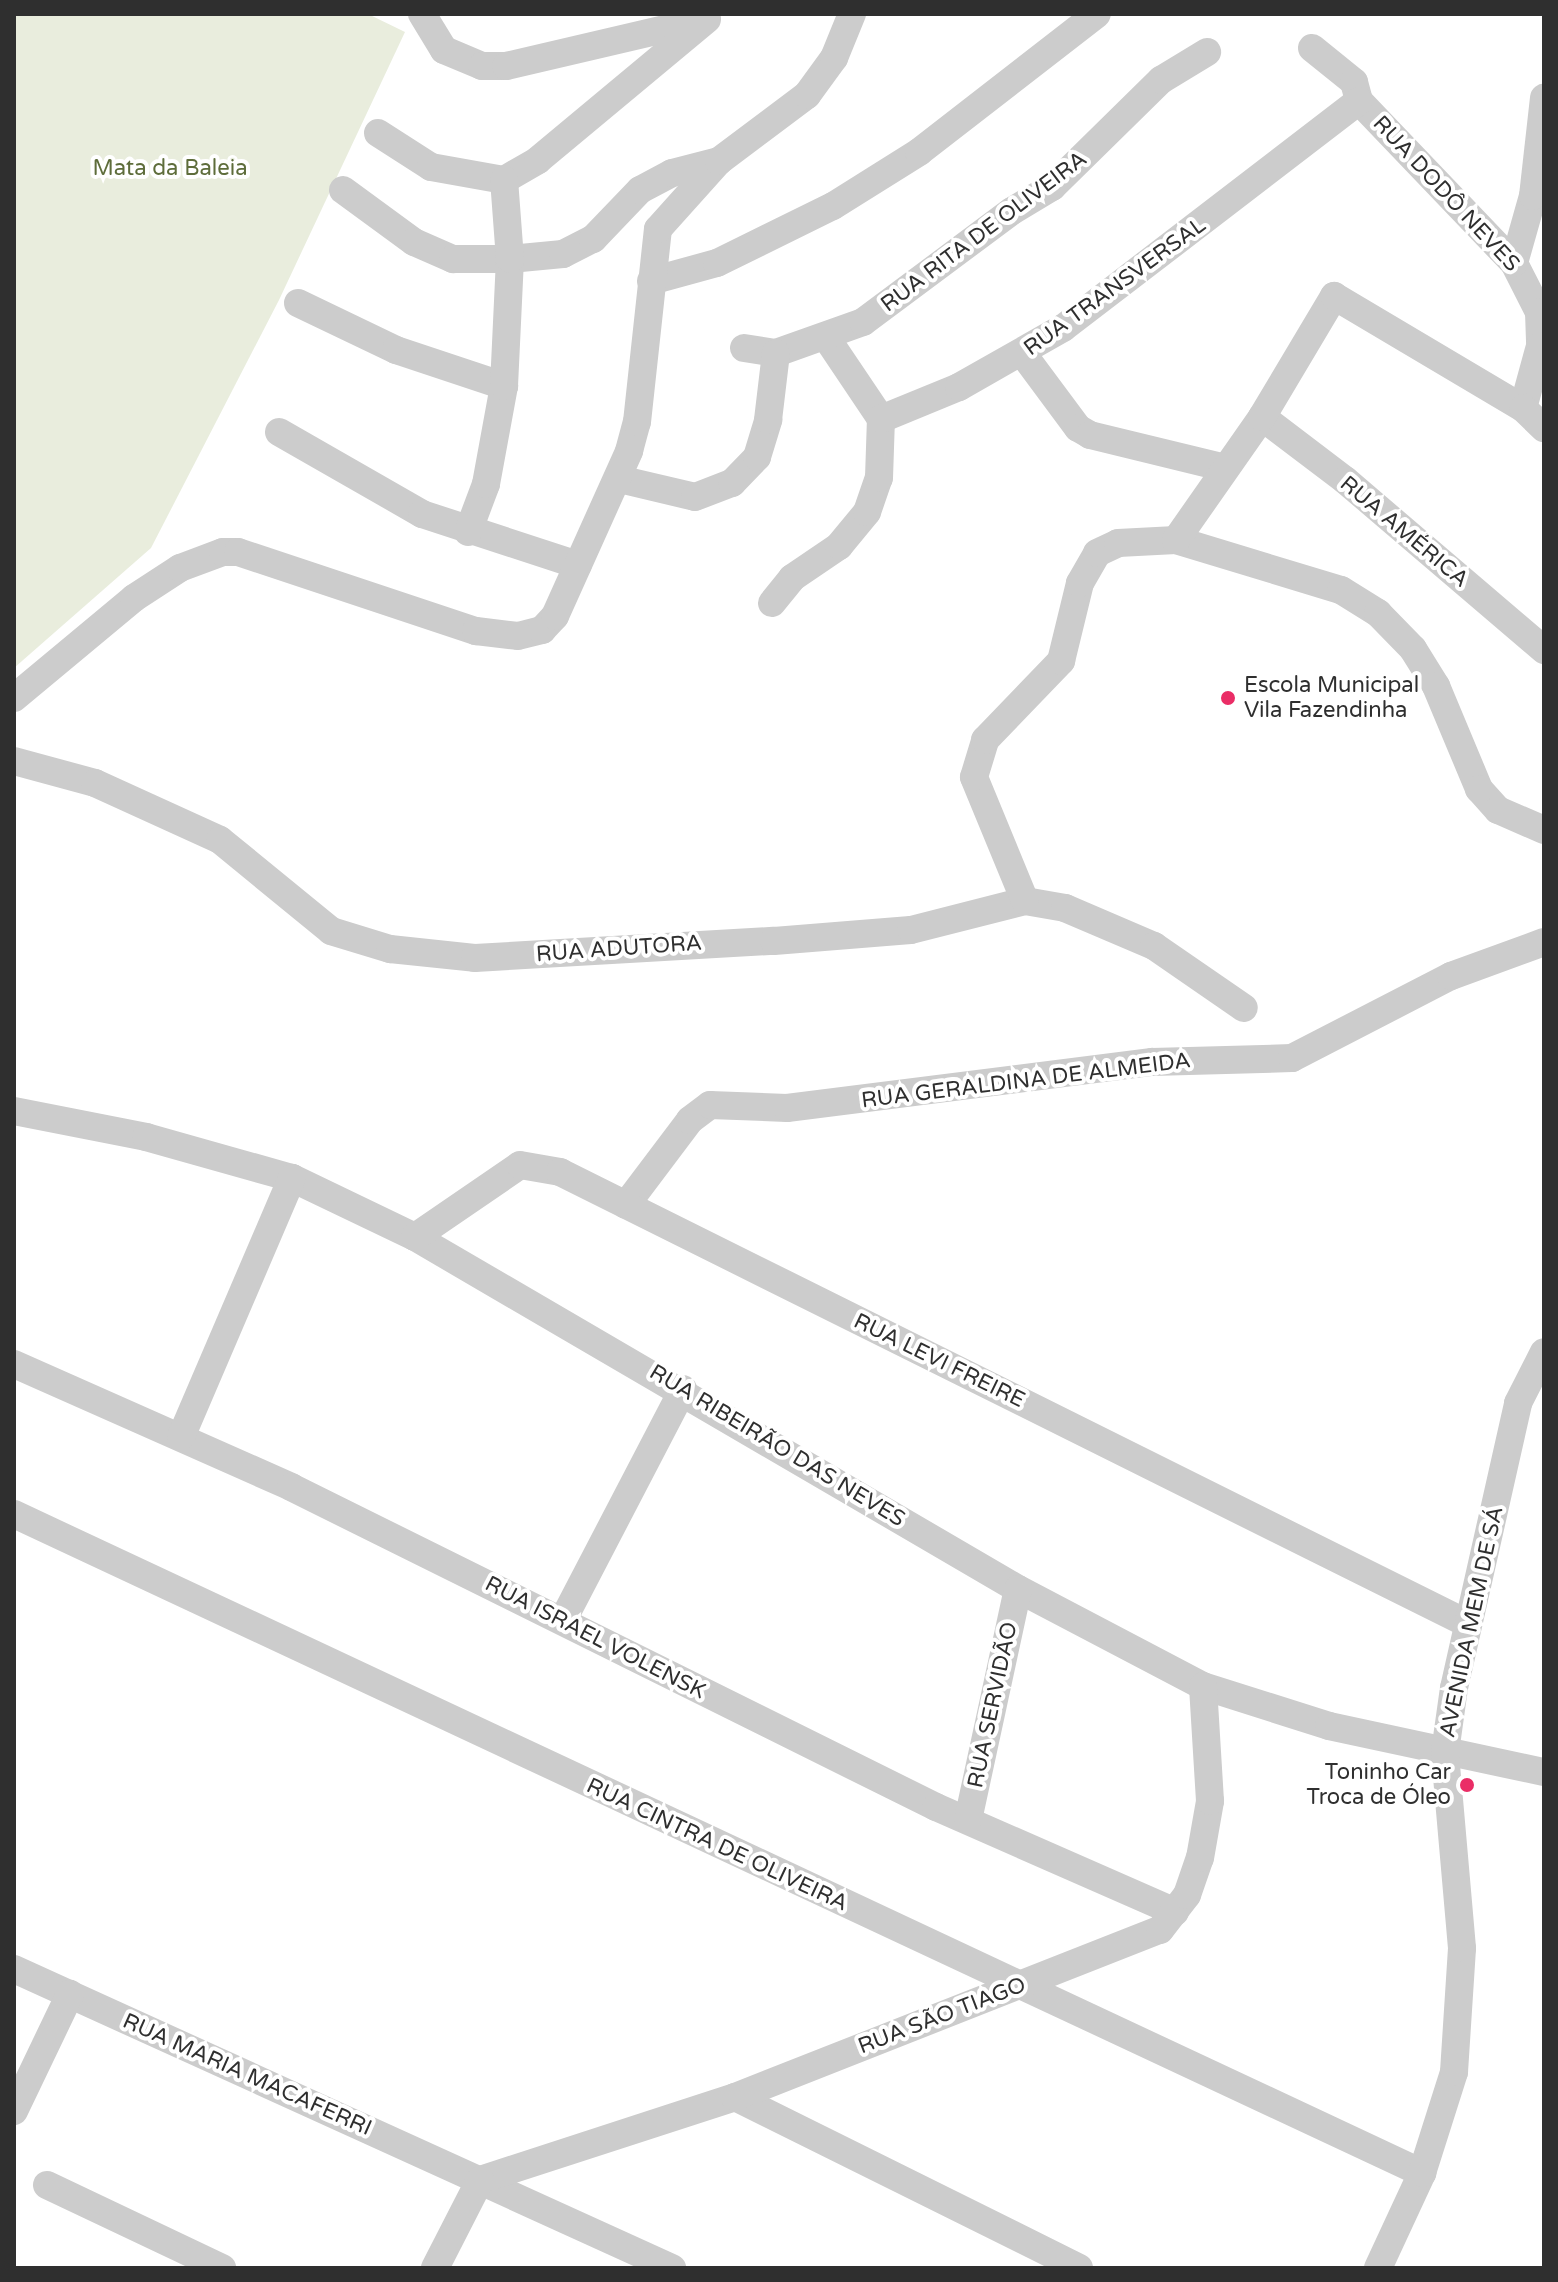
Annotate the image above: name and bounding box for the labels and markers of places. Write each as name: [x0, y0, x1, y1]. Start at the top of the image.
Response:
place label: Escola Municipal Vila Fazendinha: [1244, 672, 1419, 724]
marker: Escola Municipal Vila Fazendinha: [1219, 689, 1237, 707]
place label: Toninho Car Troca de Óleo: [1307, 1759, 1451, 1810]
marker: Toninho Car Troca de Óleo: [1458, 1776, 1476, 1794]

